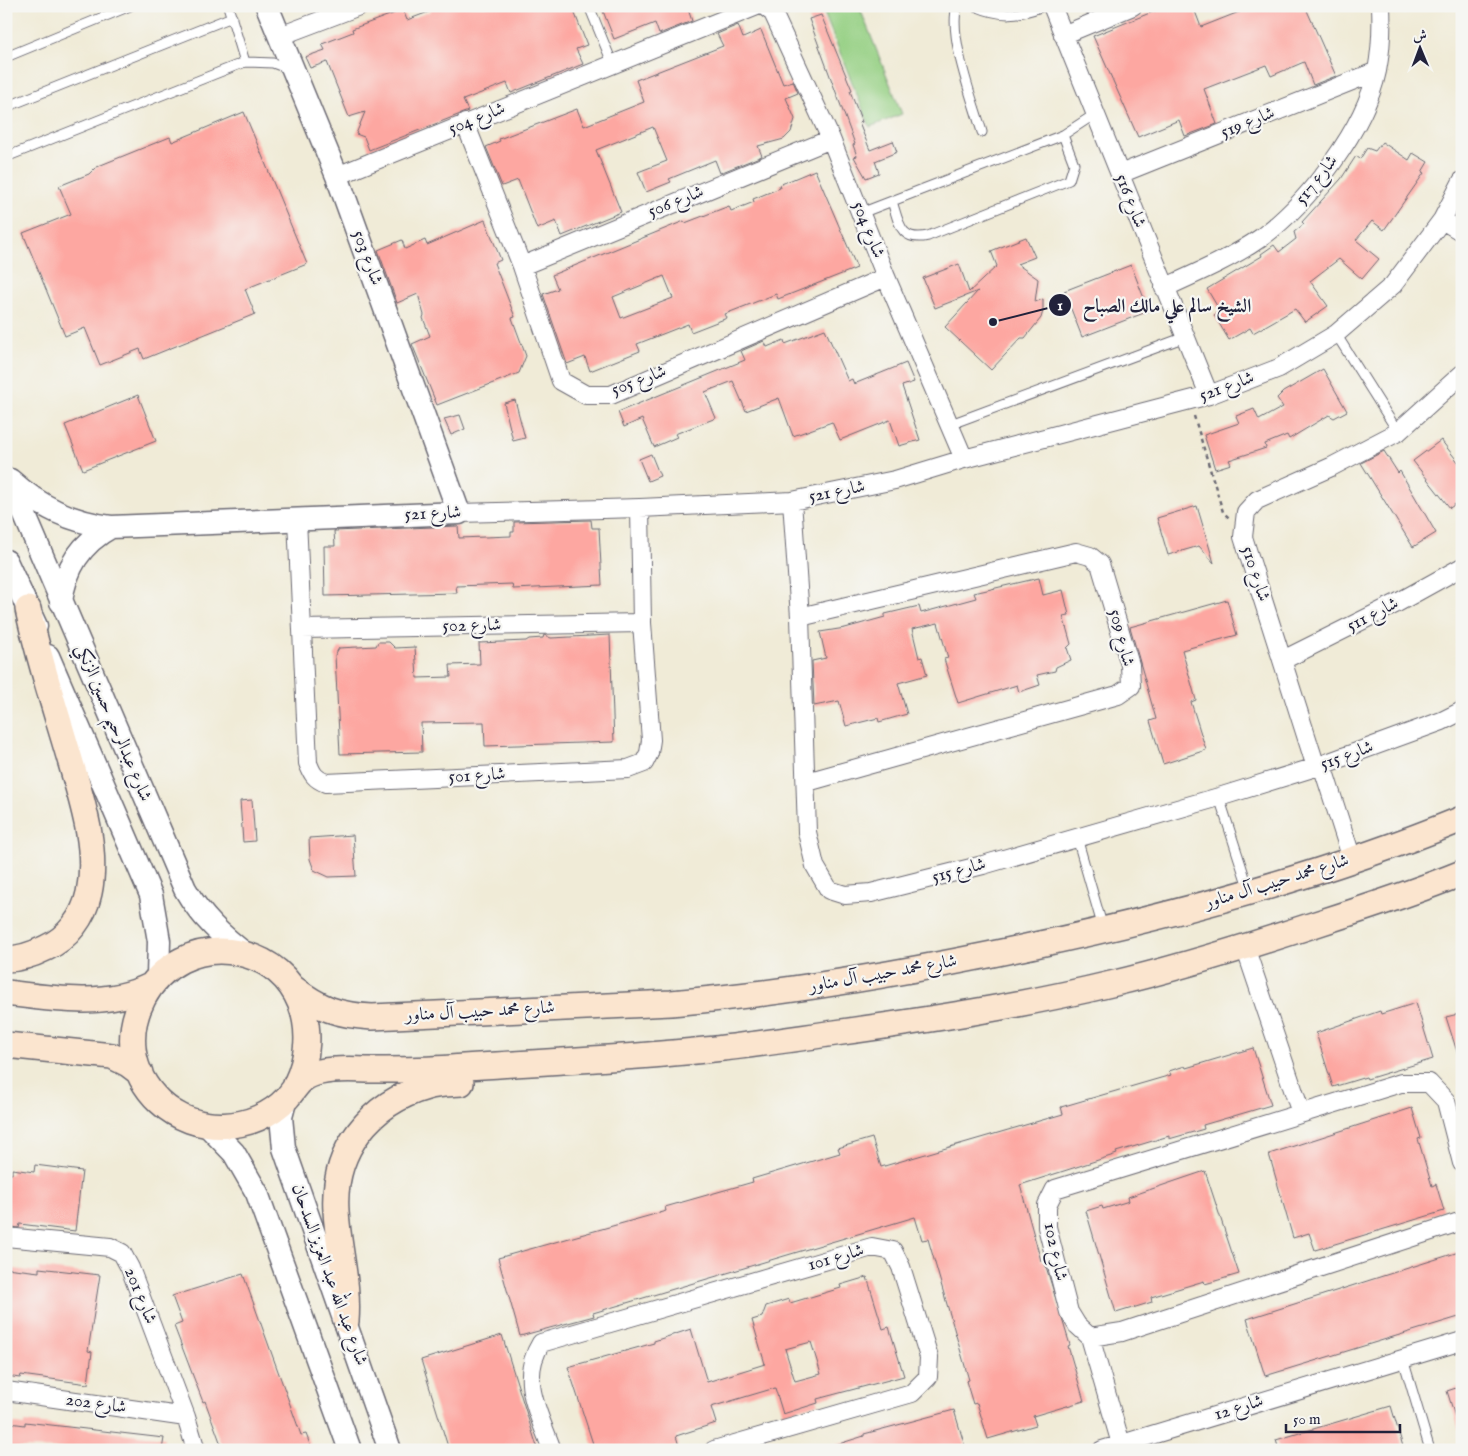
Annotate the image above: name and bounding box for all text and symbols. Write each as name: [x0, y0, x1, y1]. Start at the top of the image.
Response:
north arrow: [1396, 22, 1446, 72]
text: ش: [1413, 27, 1427, 45]
street label: شارع 504: [445, 97, 510, 143]
street label: شارع 519: [1218, 102, 1279, 146]
street label: شارع 517: [1290, 151, 1345, 211]
street label: شارع 516: [1107, 171, 1151, 232]
street label: شارع 506: [645, 180, 708, 225]
street label: شارع 504: [844, 198, 890, 263]
street label: شارع 503: [345, 227, 388, 290]
callout: الشيخ سالم علي مالك الصباح: [1047, 288, 1261, 322]
text: الشيخ سالم علي مالك الصباح: [1083, 295, 1251, 324]
text: 1: [1057, 296, 1063, 315]
street label: شارع 505: [608, 360, 670, 404]
street label: شارع 521: [1196, 366, 1258, 409]
street label: شارع 521: [807, 475, 867, 511]
street label: شارع 521: [404, 502, 462, 528]
street label: شارع 510: [1233, 543, 1275, 605]
street label: شارع 511: [1343, 592, 1404, 640]
street label: شارع 509: [1101, 607, 1139, 670]
street label: شارع 502: [442, 614, 502, 640]
street label: شارع عبدالرحيم حسين الزنكي: [65, 641, 157, 807]
street label: شارع 515: [1317, 736, 1377, 778]
street label: شارع 501: [448, 763, 506, 791]
street label: شارع محمد حبيب آل مناور: [1200, 849, 1353, 917]
street label: شارع 515: [929, 853, 989, 891]
street label: شارع محمد حبيب آل مناور: [805, 950, 959, 1001]
street label: شارع محمد حبيب آل مناور: [403, 997, 555, 1030]
street label: شارع عبد الله عبد العزيز السدحان: [283, 1180, 376, 1370]
street label: شارع 102: [1036, 1221, 1072, 1284]
street label: شارع 101: [805, 1239, 867, 1279]
street label: شارع 201: [116, 1264, 162, 1328]
street label: شارع 202: [64, 1388, 128, 1422]
street label: شارع 12: [1212, 1390, 1267, 1428]
scale bar: [1286, 1401, 1399, 1433]
text: 50 m: [1293, 1410, 1321, 1429]

